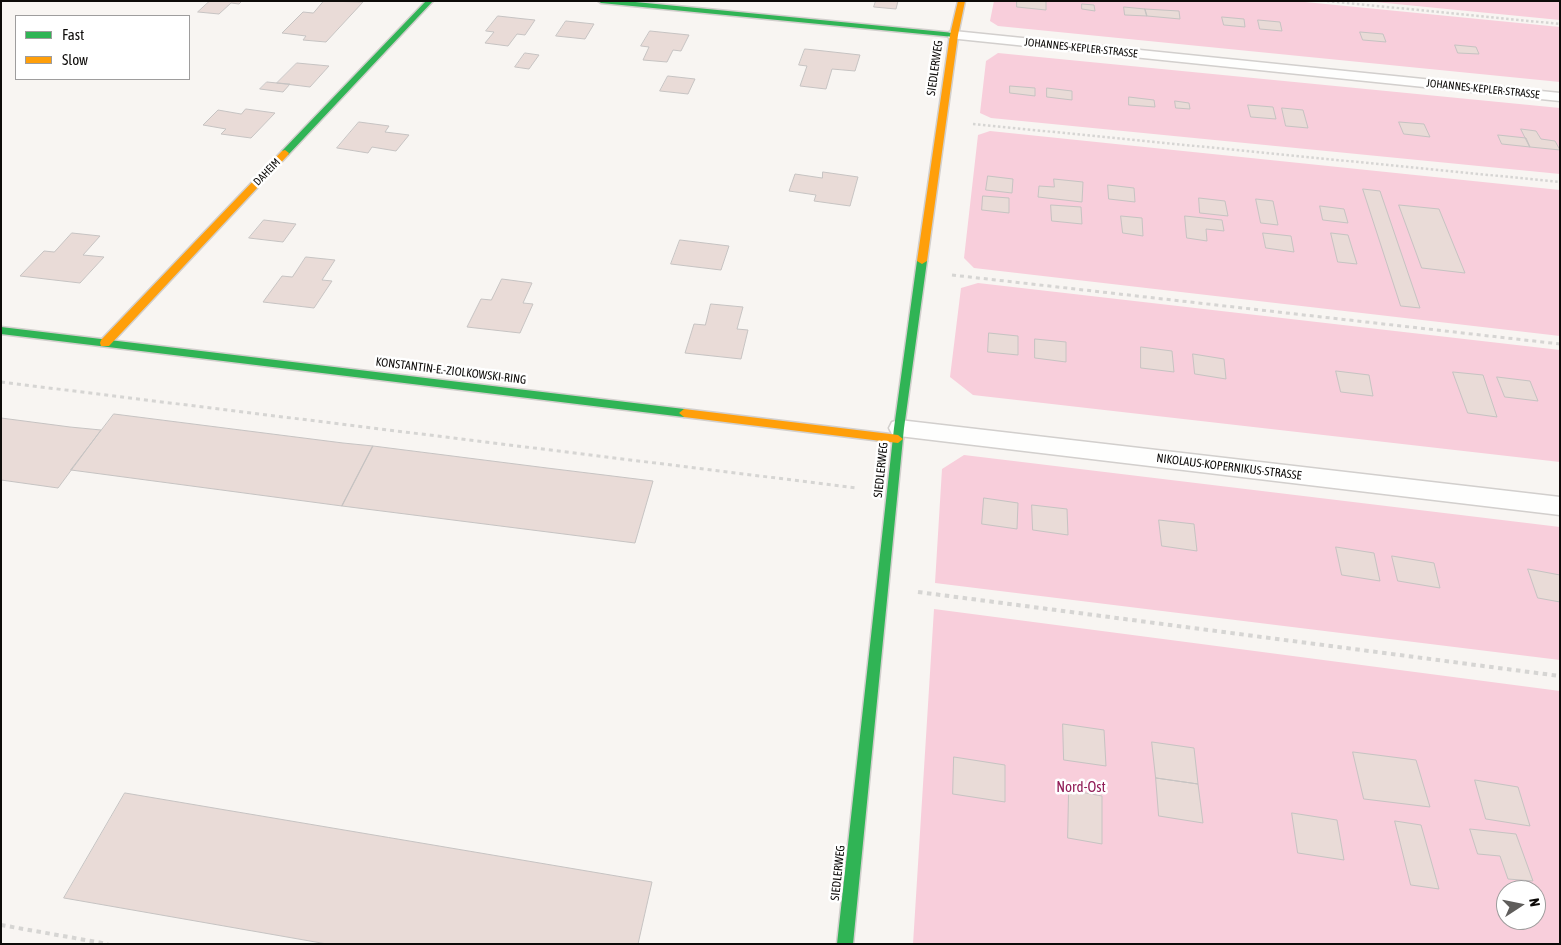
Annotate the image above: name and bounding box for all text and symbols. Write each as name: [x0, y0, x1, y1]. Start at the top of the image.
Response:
legend: [15, 15, 190, 80]
text: Fast: [62, 26, 84, 43]
street label: JOHANNES-KEPLER-STRASSE: [1024, 35, 1138, 61]
street label: SIEDLERWEG: [924, 39, 946, 97]
text: Slow: [62, 51, 88, 68]
street label: JOHANNES-KEPLER-STRASSE: [1426, 76, 1540, 102]
street label: DAHEIM: [251, 156, 283, 188]
street label: KONSTANTIN-E.-ZIOLKOWSKI-RING: [375, 355, 527, 387]
street label: SIEDLERWEG: [871, 442, 891, 498]
street label: NIKOLAUS-KOPERNIKUS-STRASSE: [1155, 451, 1303, 483]
park label: Nord-Ost: [1056, 778, 1106, 796]
street label: SIEDLERWEG: [828, 845, 848, 901]
north arrow: [1496, 880, 1546, 930]
text: N: [1526, 897, 1543, 908]

